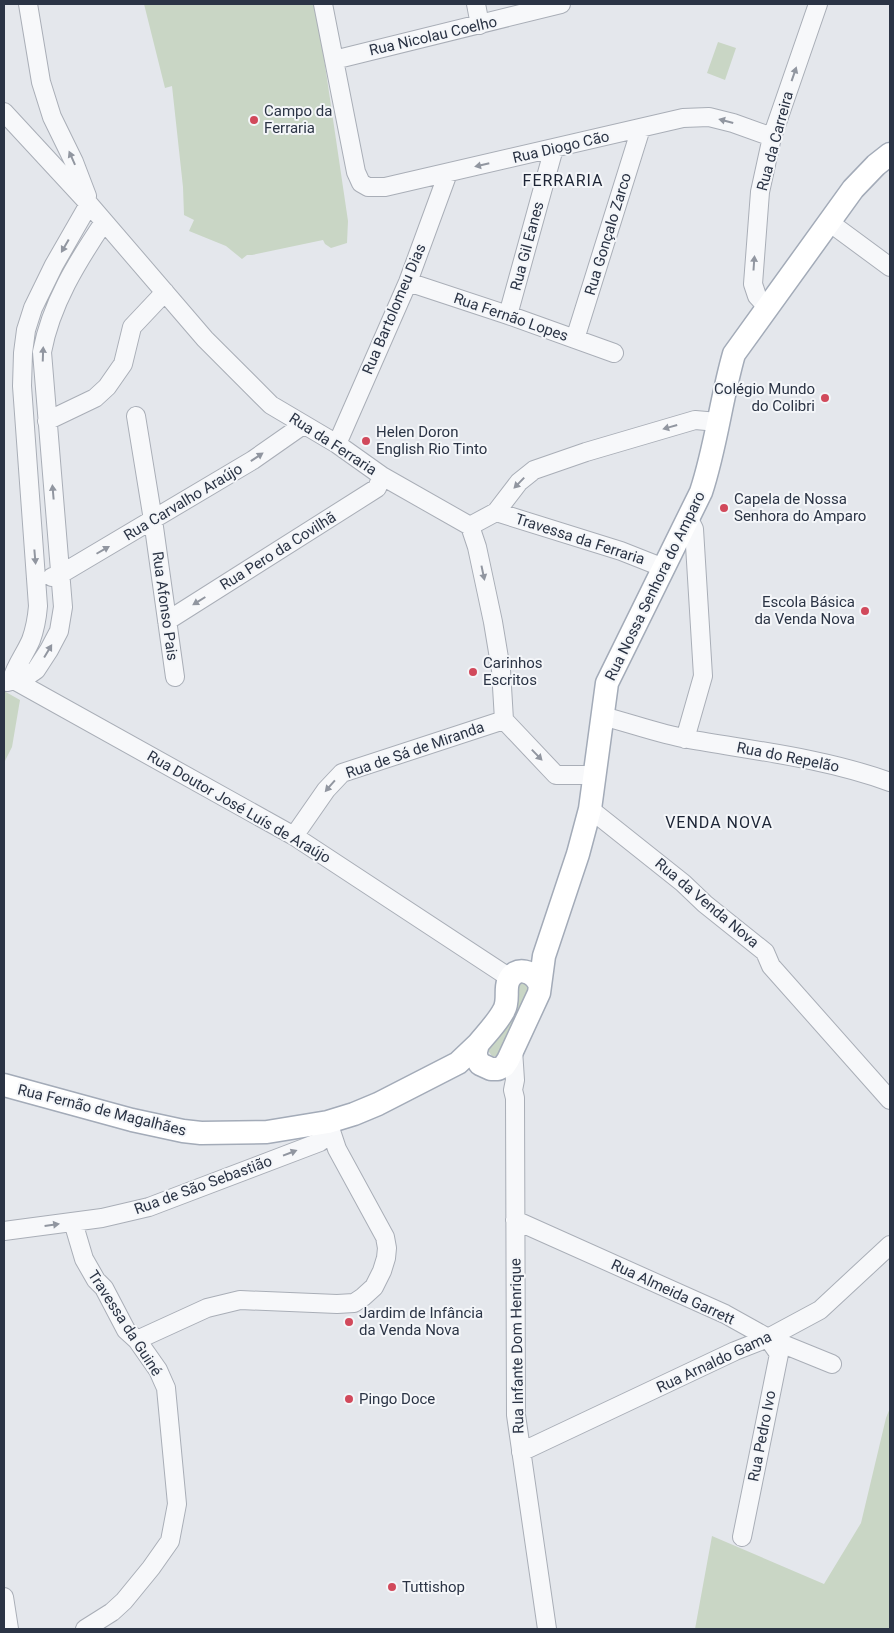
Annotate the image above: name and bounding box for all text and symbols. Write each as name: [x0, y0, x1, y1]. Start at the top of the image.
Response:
street label: Rua Nicolau Coelho: [367, 13, 499, 59]
one-way arrow: [791, 67, 798, 82]
street label: Rua da Carreira: [753, 89, 797, 193]
place label: Campo da Ferraria: [264, 102, 332, 137]
marker: Campo da Ferraria: [248, 114, 260, 126]
one-way arrow: [719, 117, 734, 125]
street label: Rua Diogo Cão: [511, 127, 611, 167]
one-way arrow: [68, 151, 76, 165]
one-way arrow: [475, 161, 490, 169]
district label: FERRARIA: [523, 171, 603, 190]
street label: Rua Gonçalo Zarco: [581, 171, 635, 297]
street label: Rua Gil Eanes: [506, 200, 548, 292]
one-way arrow: [60, 240, 69, 253]
street label: Rua Bartolomeu Dias: [358, 241, 430, 377]
one-way arrow: [750, 255, 758, 271]
street label: Rua Fernão Lopes: [451, 289, 571, 345]
one-way arrow: [39, 346, 47, 362]
place label: Colégio Mundo do Colibri: [714, 380, 815, 415]
marker: Colégio Mundo do Colibri: [819, 392, 831, 404]
street label: Rua da Ferraria: [286, 409, 380, 479]
place label: Helen Doron English Rio Tinto: [376, 423, 487, 458]
one-way arrow: [662, 424, 677, 432]
marker: Helen Doron English Rio Tinto: [360, 435, 372, 447]
one-way arrow: [251, 452, 264, 462]
street label: Rua Carvalho Araújo: [120, 459, 246, 545]
one-way arrow: [513, 477, 525, 489]
one-way arrow: [49, 484, 57, 500]
street label: Rua Nossa Senhora do Amparo: [601, 488, 709, 684]
place label: Capela de Nossa Senhora do Amparo: [734, 490, 866, 525]
marker: Capela de Nossa Senhora do Amparo: [718, 502, 730, 514]
street label: Rua Pero da Covilhã: [217, 508, 339, 594]
street label: Travessa da Ferraria: [513, 510, 647, 568]
one-way arrow: [96, 545, 109, 554]
one-way arrow: [32, 549, 40, 565]
street label: Rua Afonso Pais: [148, 550, 182, 662]
one-way arrow: [479, 565, 487, 581]
place label: Escola Básica da Venda Nova: [754, 593, 855, 628]
one-way arrow: [193, 596, 206, 605]
marker: Escola Básica da Venda Nova: [859, 605, 871, 617]
one-way arrow: [44, 644, 52, 659]
place label: Carinhos Escritos: [483, 654, 543, 689]
marker: Carinhos Escritos: [467, 666, 479, 678]
street label: Rua de Sá de Miranda: [343, 718, 487, 782]
street label: Rua do Repelão: [735, 738, 841, 776]
street label: Rua Doutor José Luís de Araújo: [144, 747, 334, 867]
one-way arrow: [531, 749, 543, 761]
one-way arrow: [324, 780, 336, 792]
district label: VENDA NOVA: [665, 813, 773, 832]
street label: Rua da Venda Nova: [651, 854, 763, 952]
street label: Rua Fernão de Magalhães: [16, 1080, 188, 1140]
one-way arrow: [283, 1148, 297, 1156]
street label: Rua de São Sebastião: [132, 1152, 274, 1218]
one-way arrow: [44, 1221, 60, 1229]
street label: Rua Almeida Garrett: [608, 1256, 738, 1329]
street label: Rua Infante Dom Henrique: [506, 1258, 528, 1434]
street label: Travessa da Guiné: [84, 1267, 166, 1379]
place label: Jardim de Infância da Venda Nova: [359, 1304, 483, 1339]
marker: Jardim de Infância da Venda Nova: [343, 1316, 355, 1328]
street label: Rua Arnaldo Gama: [654, 1327, 774, 1397]
street label: Rua Pedro Ivo: [744, 1389, 780, 1483]
place label: Pingo Doce: [359, 1390, 435, 1408]
marker: Pingo Doce: [343, 1393, 355, 1405]
place label: Tuttishop: [402, 1578, 465, 1596]
marker: Tuttishop: [386, 1581, 398, 1593]

